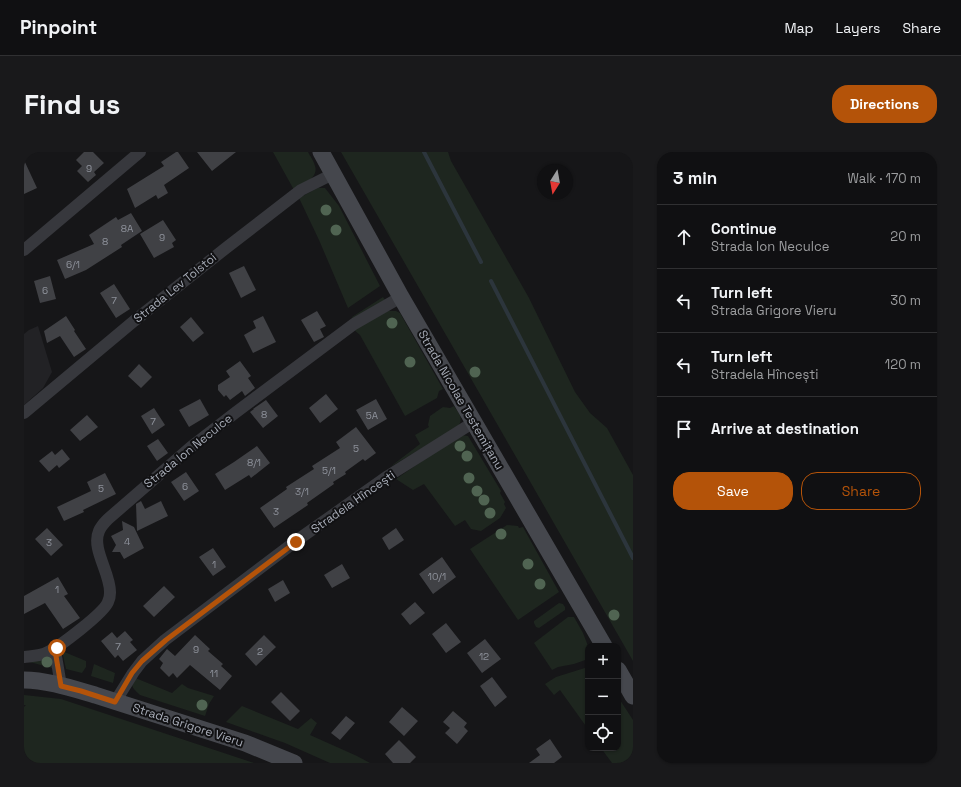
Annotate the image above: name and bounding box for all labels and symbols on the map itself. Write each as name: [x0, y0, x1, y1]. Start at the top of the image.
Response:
house number: 9: [86, 162, 92, 175]
north arrow: [537, 164, 573, 200]
house number: 8A: [121, 222, 134, 235]
house number: 9: [159, 231, 165, 244]
house number: 8: [102, 235, 108, 248]
street label: Strada Lev Tolstoi: [130, 250, 220, 326]
house number: 6/1: [66, 258, 80, 271]
house number: 6: [42, 284, 48, 297]
house number: 7: [111, 294, 117, 307]
street label: Strada Nicolae Testemițanu: [414, 327, 508, 473]
house number: 8: [261, 408, 267, 421]
house number: 5A: [366, 409, 379, 422]
street label: Strada Ion Neculce: [141, 410, 235, 492]
house number: 7: [150, 415, 156, 428]
house number: 5: [353, 442, 359, 455]
house number: 8/1: [247, 456, 261, 469]
house number: 5/1: [322, 464, 336, 477]
street label: Stradela Hîncești: [308, 467, 398, 537]
house number: 6: [182, 480, 188, 493]
house number: 5: [98, 482, 104, 495]
house number: 3/1: [295, 485, 309, 498]
house number: 3: [273, 505, 279, 518]
route end: [287, 533, 305, 551]
house number: 4: [124, 535, 130, 548]
house number: 3: [46, 536, 52, 549]
house number: 1: [212, 558, 216, 571]
house number: 10/1: [428, 570, 446, 583]
house number: 1: [55, 583, 59, 596]
route start: [48, 639, 66, 657]
house number: 7: [115, 640, 121, 653]
house number: 9: [193, 643, 199, 656]
house number: 2: [257, 645, 263, 658]
house number: 12: [479, 650, 489, 663]
house number: 11: [210, 667, 218, 680]
street label: Strada Grigore Vieru: [130, 699, 246, 751]

